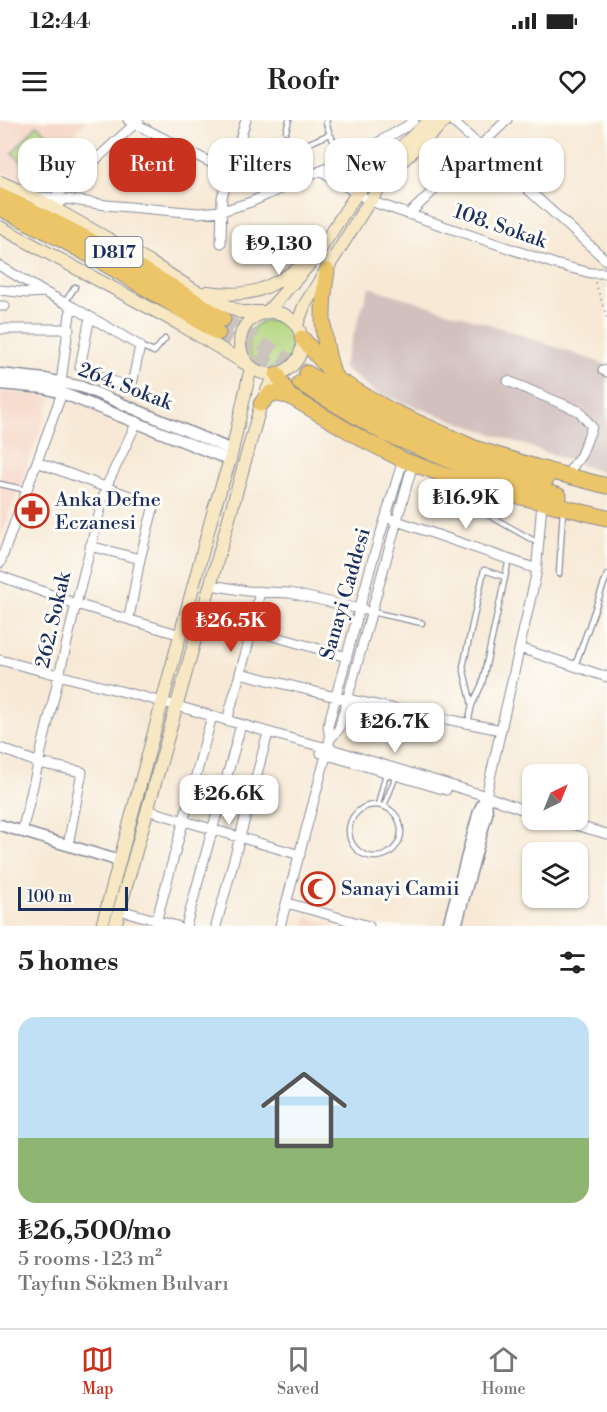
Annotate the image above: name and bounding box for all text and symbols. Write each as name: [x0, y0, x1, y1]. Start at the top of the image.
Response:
text: 12:44: [30, 8, 91, 35]
text: Roofr: [267, 64, 340, 98]
icon: menu: [18, 65, 51, 98]
icon: heart: [556, 65, 589, 98]
chip: Buy: [18, 138, 97, 192]
chip: Rent: [109, 138, 196, 192]
chip: Filters: [208, 138, 313, 192]
chip: New: [325, 138, 407, 192]
chip: Apartment: [419, 138, 564, 192]
street label: 108. Sokak: [450, 199, 551, 255]
pin: ₺9,130: [230, 225, 328, 276]
text: ₺9,130: [246, 232, 312, 257]
road number: D817: [86, 237, 142, 267]
street label: 264. Sokak: [74, 358, 177, 417]
pin: ₺16.9K: [417, 479, 515, 530]
text: ₺16.9K: [432, 486, 500, 511]
place label: Anka Defne Eczanesi: [54, 488, 161, 536]
pharmacy icon: Anka Defne Eczanesi: [14, 493, 50, 529]
street label: Sanayi Caddesi: [315, 525, 377, 663]
street label: 262. Sokak: [31, 568, 78, 671]
pin: ₺26.5K: [182, 602, 280, 653]
text: ₺26.5K: [196, 609, 266, 634]
pin: ₺26.7K: [346, 703, 444, 754]
text: ₺26.7K: [360, 710, 430, 735]
north arrow: [522, 764, 588, 830]
map controls: [522, 764, 588, 908]
pin: ₺26.6K: [180, 775, 278, 826]
text: ₺26.6K: [194, 782, 264, 807]
button: layers: [522, 842, 588, 908]
mosque icon: Sanayi Camii: [300, 871, 336, 907]
place label: Sanayi Camii: [341, 877, 460, 902]
scale bar: [18, 884, 128, 912]
text: 100 m: [27, 887, 72, 907]
text: 5 homes: [18, 946, 118, 978]
icon: filters: [556, 946, 589, 979]
icon: home: [250, 1056, 358, 1164]
text: ₺26,500/mo: [18, 1215, 171, 1247]
text: 5 rooms · 123 m²: [18, 1247, 162, 1272]
text: Tayfun Sökmen Bulvarı: [18, 1272, 229, 1297]
tab: Map: [81, 1343, 114, 1399]
tab: Saved: [277, 1343, 319, 1399]
tab: Home: [482, 1343, 526, 1399]

